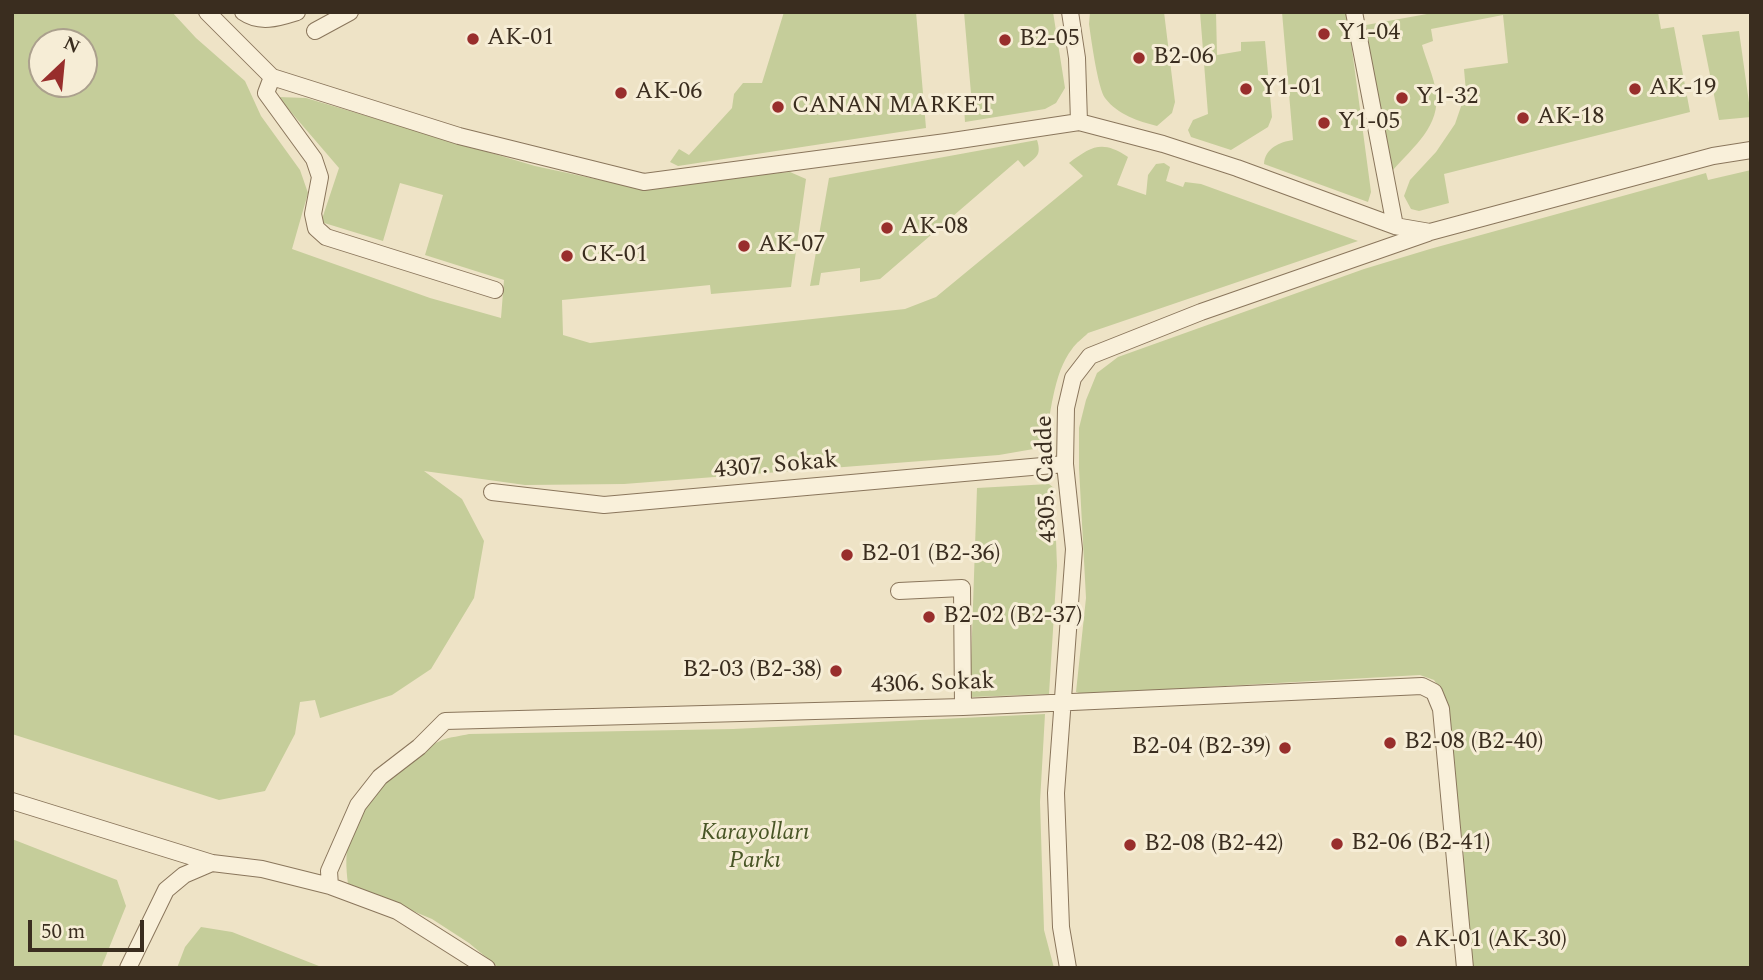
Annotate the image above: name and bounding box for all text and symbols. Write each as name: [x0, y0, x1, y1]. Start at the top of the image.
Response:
place label: Y1-04: [1338, 20, 1400, 48]
place label: AK-01: [487, 25, 554, 53]
place label: B2-05: [1019, 26, 1080, 54]
marker: Y1-04: [1316, 26, 1332, 42]
north arrow: [28, 28, 98, 98]
text: N: [58, 29, 85, 62]
marker: AK-01: [465, 31, 481, 47]
marker: B2-05: [997, 32, 1013, 48]
place label: B2-06: [1153, 44, 1214, 72]
marker: B2-06: [1131, 50, 1147, 66]
place label: Y1-01: [1260, 75, 1322, 103]
place label: AK-19: [1649, 75, 1716, 103]
place label: AK-06: [635, 79, 702, 107]
marker: Y1-01: [1238, 81, 1254, 97]
marker: AK-19: [1627, 81, 1643, 97]
place label: Y1-32: [1416, 84, 1478, 112]
marker: AK-06: [613, 85, 629, 101]
marker: Y1-32: [1394, 90, 1410, 106]
place label: CANAN MARKET: [792, 93, 995, 121]
marker: CANAN MARKET: [770, 99, 786, 115]
place label: AK-18: [1537, 104, 1604, 132]
place label: Y1-05: [1338, 109, 1400, 137]
marker: AK-18: [1515, 110, 1531, 126]
marker: Y1-05: [1316, 115, 1332, 131]
place label: AK-08: [901, 214, 968, 242]
marker: AK-08: [879, 220, 895, 236]
place label: AK-07: [758, 232, 825, 260]
marker: AK-07: [736, 238, 752, 254]
place label: CK-01: [581, 242, 648, 270]
marker: CK-01: [559, 248, 575, 264]
street label: 4305. Cadde: [1031, 415, 1065, 543]
street label: 4307. Sokak: [713, 447, 839, 487]
place label: B2-01 (B2-36): [861, 541, 1001, 569]
marker: B2-01 (B2-36): [839, 547, 855, 563]
place label: B2-02 (B2-37): [943, 603, 1083, 631]
marker: B2-02 (B2-37): [921, 609, 937, 625]
place label: B2-03 (B2-38): [682, 657, 822, 685]
marker: B2-03 (B2-38): [828, 663, 844, 679]
street label: 4306. Sokak: [870, 668, 996, 702]
place label: B2-08 (B2-40): [1404, 729, 1544, 757]
place label: B2-04 (B2-39): [1131, 734, 1271, 762]
marker: B2-08 (B2-40): [1382, 735, 1398, 751]
marker: B2-04 (B2-39): [1277, 740, 1293, 756]
park label: Karayolları Parkı: [700, 820, 810, 876]
place label: B2-06 (B2-41): [1351, 830, 1491, 858]
place label: B2-08 (B2-42): [1144, 831, 1284, 859]
marker: B2-06 (B2-41): [1329, 836, 1345, 852]
marker: B2-08 (B2-42): [1122, 837, 1138, 853]
scale bar: [32, 906, 147, 950]
text: 50 m: [41, 916, 85, 948]
place label: AK-01 (AK-30): [1415, 927, 1567, 955]
marker: AK-01 (AK-30): [1393, 933, 1409, 949]

